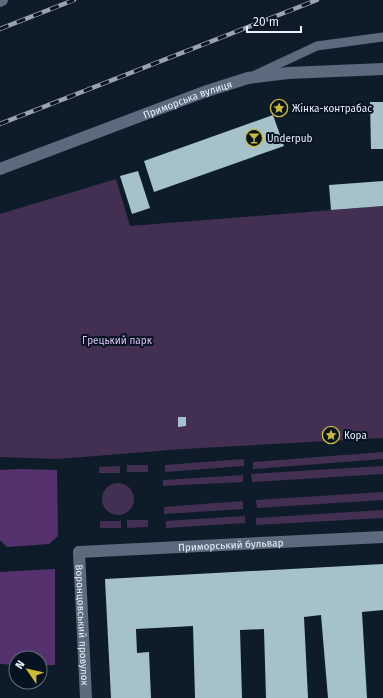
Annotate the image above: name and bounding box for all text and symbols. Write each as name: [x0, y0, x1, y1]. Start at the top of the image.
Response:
scale bar: [247, 8, 301, 34]
text: 20 m: [253, 15, 279, 29]
street label: Приморська вулиця: [141, 78, 234, 121]
place icon: Жінка-контрабас: [269, 98, 289, 118]
place label: Жінка-контрабас: [292, 102, 372, 115]
bar icon: Underpub: [244, 128, 264, 148]
place label: Underpub: [267, 133, 313, 145]
park label: Грецький парк: [82, 335, 153, 347]
place icon: Кора: [321, 425, 341, 445]
place label: Кора: [344, 430, 367, 442]
street label: Приморський бульвар: [178, 537, 284, 554]
street label: Воронцовський провулок: [73, 564, 90, 687]
north arrow: [8, 650, 48, 690]
text: N: [13, 658, 28, 671]

